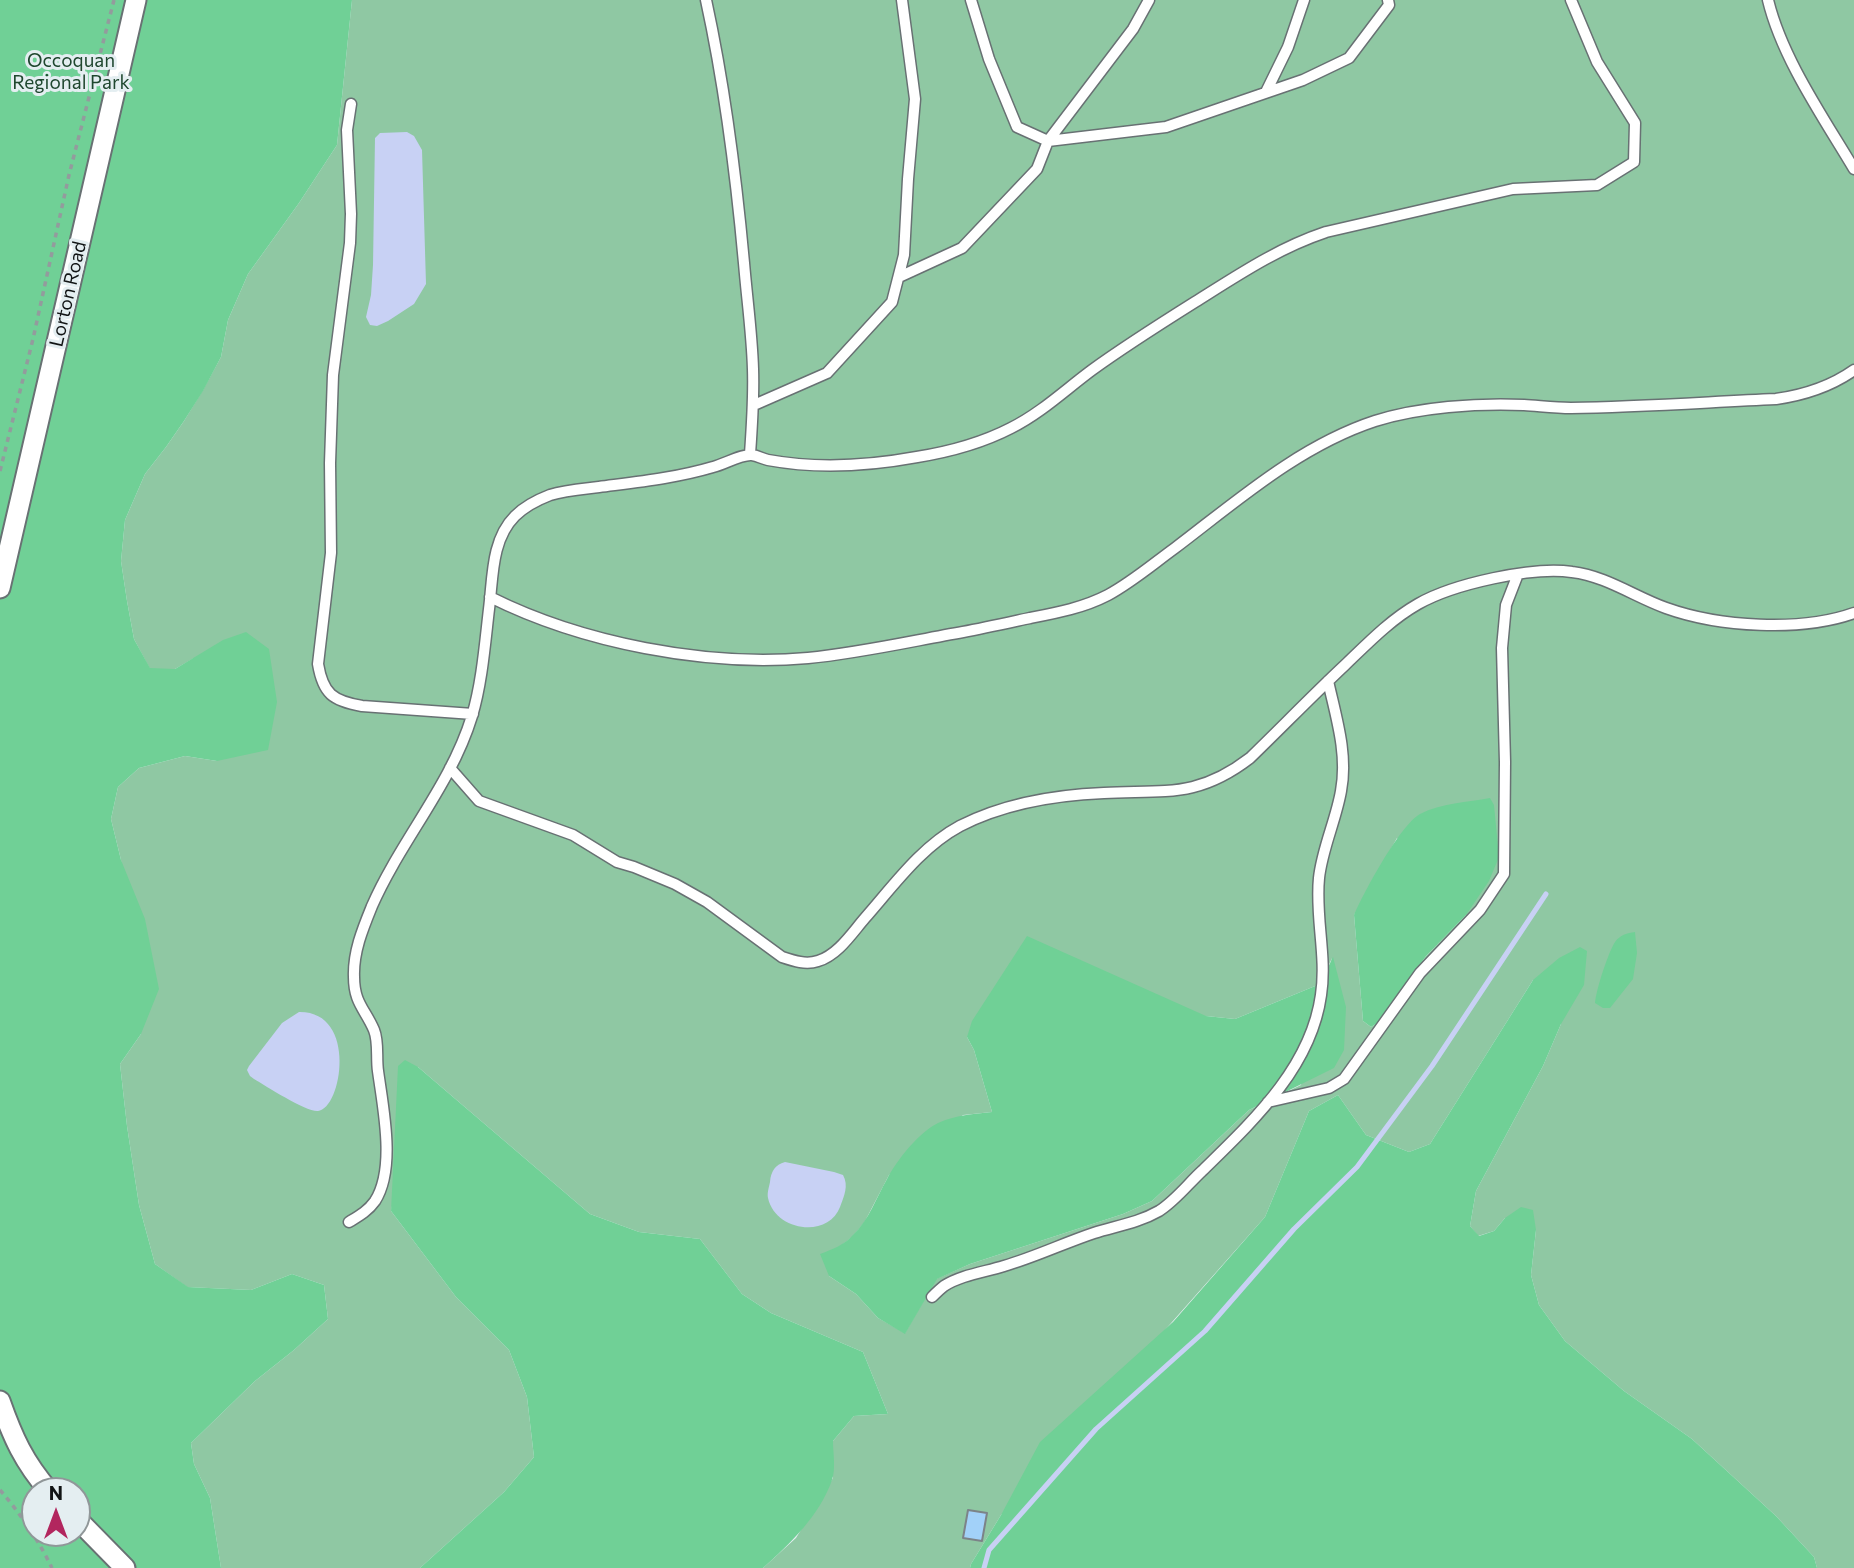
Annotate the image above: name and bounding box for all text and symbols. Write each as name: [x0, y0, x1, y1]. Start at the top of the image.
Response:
park label: Occoquan Regional Park: [12, 50, 130, 94]
street label: Lorton Road: [45, 239, 91, 349]
north arrow: [21, 1477, 91, 1547]
text: N: [49, 1481, 63, 1504]

